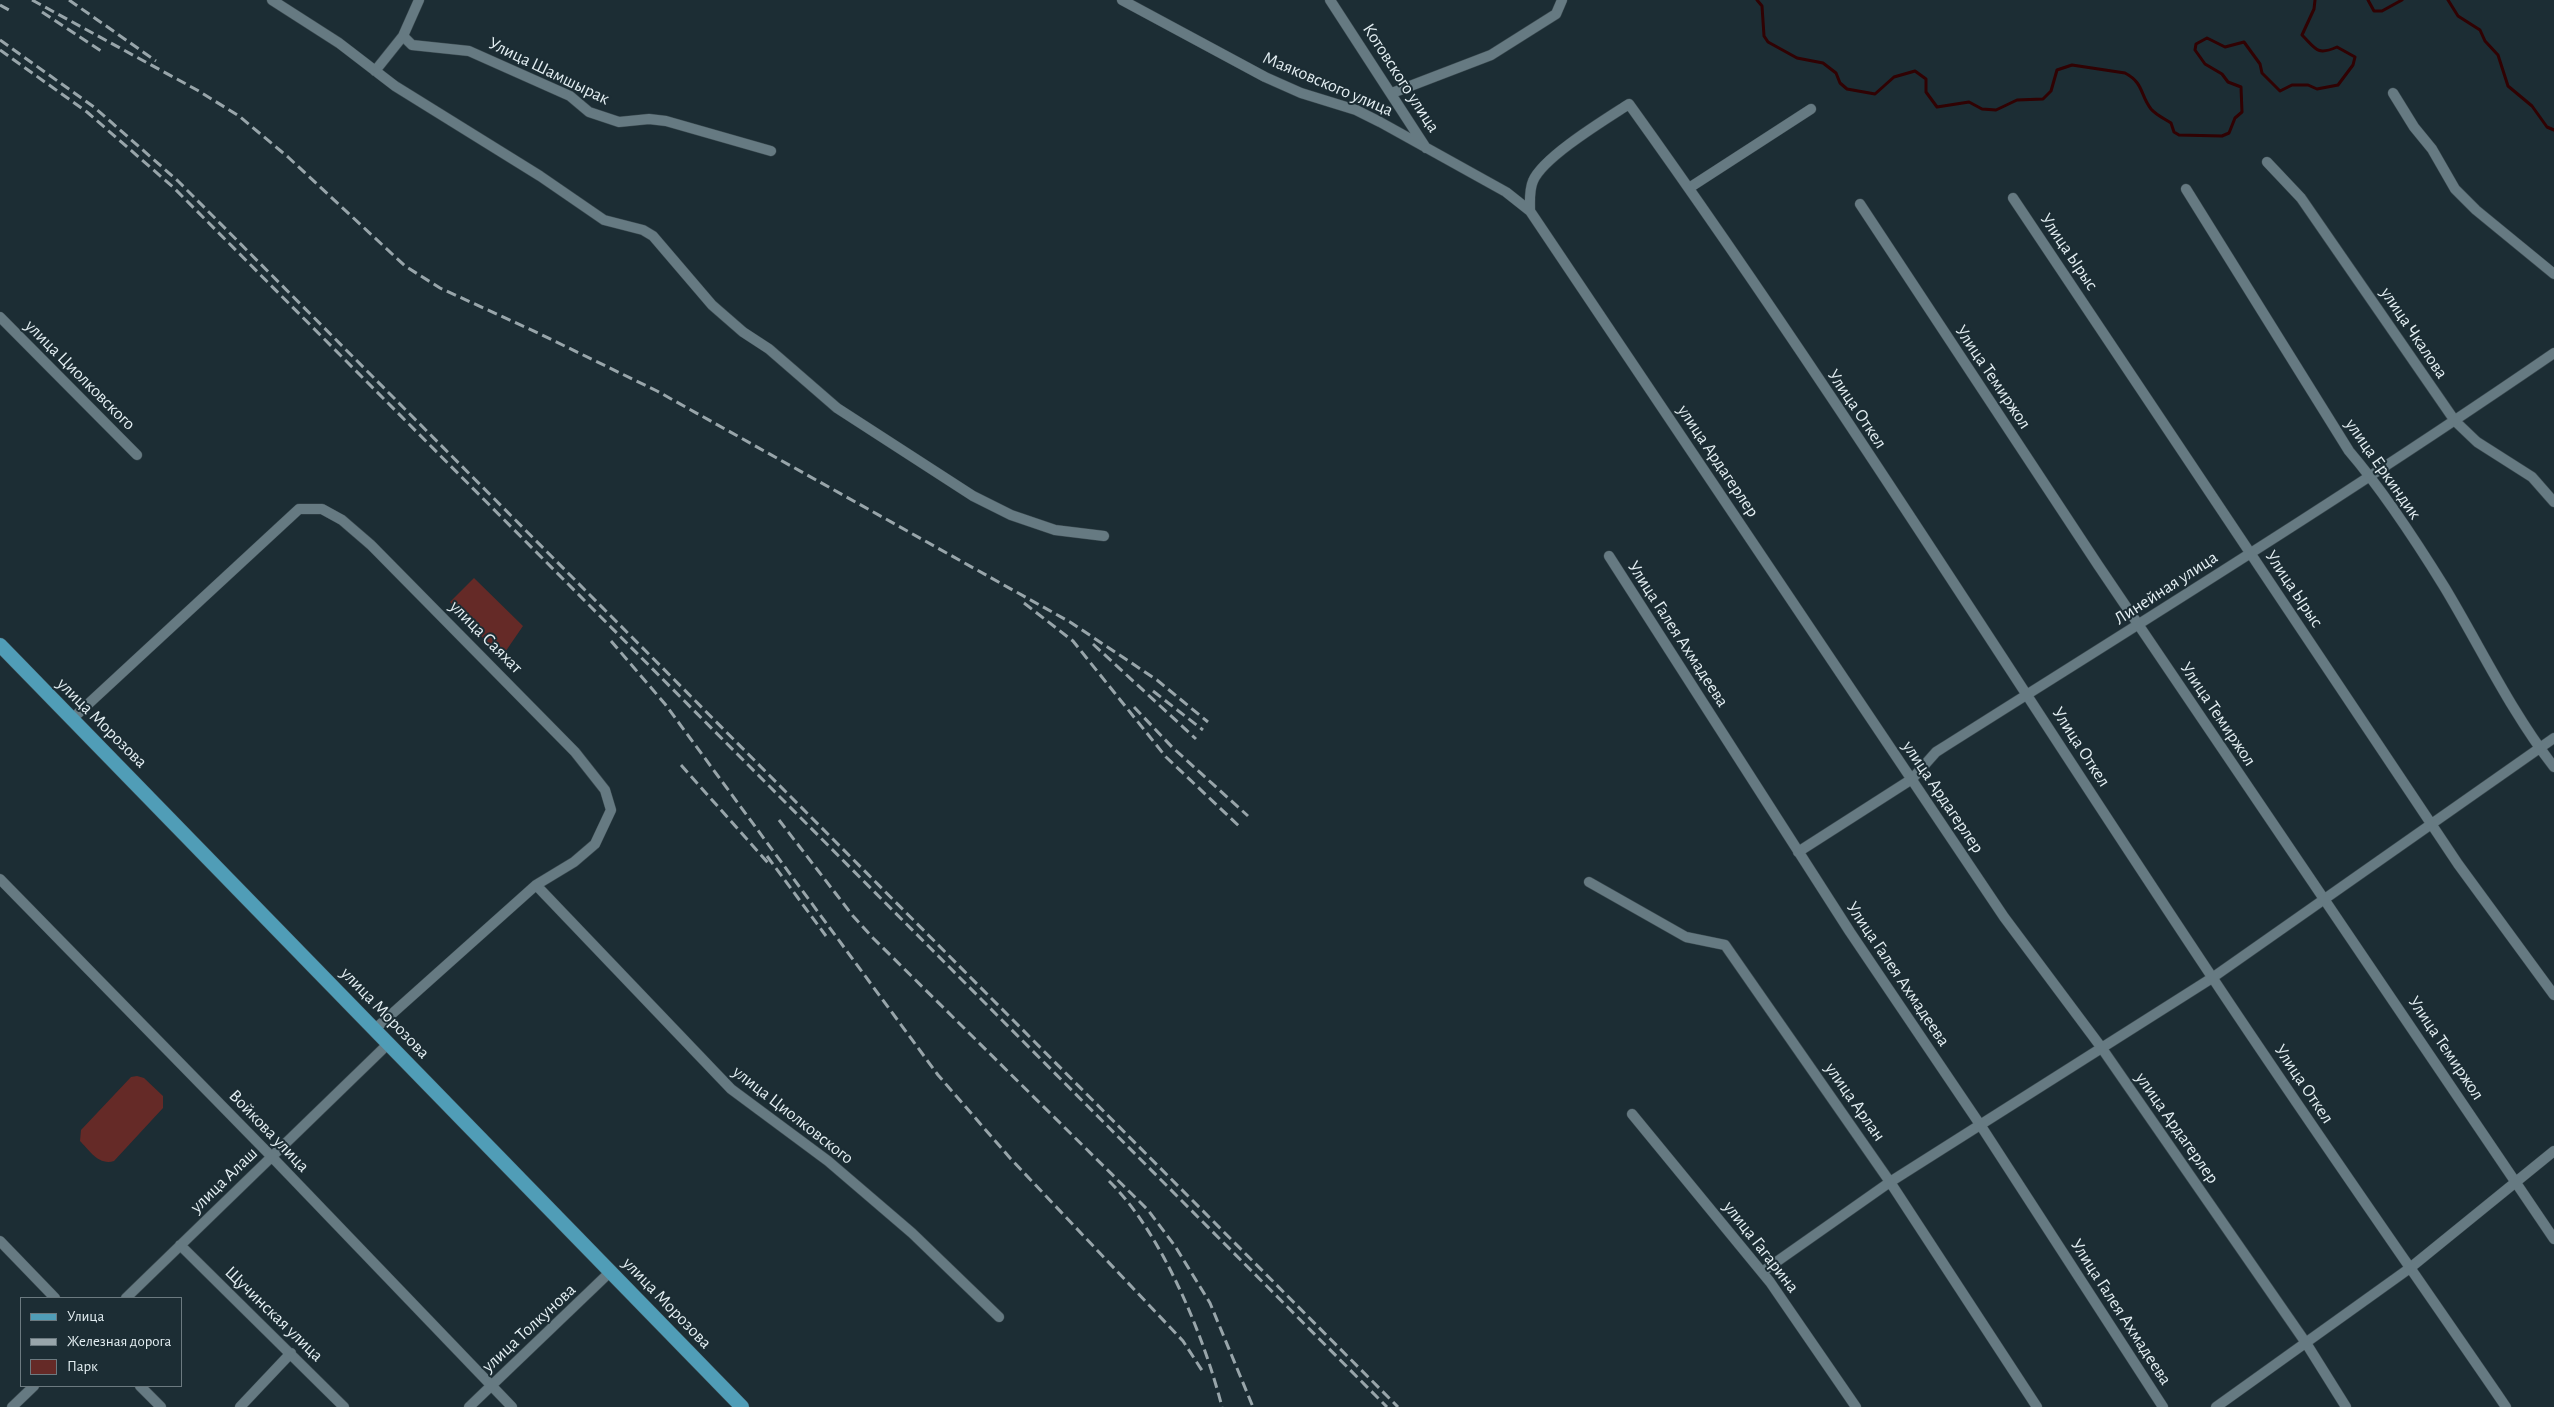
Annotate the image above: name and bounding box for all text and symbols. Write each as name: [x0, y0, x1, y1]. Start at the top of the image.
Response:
street label: Котовского улица: [1358, 19, 1444, 137]
street label: Улица Шамшырак: [485, 32, 613, 110]
street label: Маяковского улица: [1259, 47, 1397, 121]
street label: Улица Ырыс: [2035, 209, 2103, 295]
street label: улица Чкалова: [2375, 283, 2453, 383]
street label: улица Циолковского: [20, 315, 140, 435]
street label: Улица Темиржол: [1950, 321, 2036, 433]
street label: Улица Откел: [1823, 365, 1891, 453]
street label: улица Ардагерлер: [1672, 401, 1764, 521]
street label: улица Еркиндик: [2340, 414, 2426, 524]
street label: Улица Ырыс: [2260, 546, 2328, 632]
street label: Линейная улица: [2110, 547, 2222, 629]
street label: Улица Галея Ахмадеева: [1623, 557, 1733, 711]
street label: улица Саяхат: [445, 596, 527, 678]
street label: Улица Темиржол: [2175, 658, 2261, 770]
street label: улица Морозова: [52, 673, 152, 773]
street label: Улица Откел: [2047, 703, 2115, 791]
street label: улица Ардагерлер: [1897, 737, 1989, 857]
street label: Улица Галея Ахмадеева: [1842, 897, 1954, 1051]
street label: улица Морозова: [336, 963, 434, 1063]
street label: Улица Темиржол: [2403, 992, 2489, 1104]
street label: Улица Откел: [2270, 1040, 2338, 1128]
street label: улица Арлан: [1820, 1058, 1890, 1146]
street label: улица Циолковского: [728, 1061, 858, 1169]
street label: улица Ардагерлер: [2131, 1068, 2223, 1188]
street label: Войкова улица: [224, 1085, 314, 1177]
street label: улица Алаш: [186, 1142, 262, 1218]
street label: улица Гагарина: [1718, 1197, 1804, 1297]
street label: Улица Галея Ахмадеева: [2066, 1235, 2176, 1389]
street label: улица Морозова: [618, 1253, 716, 1353]
street label: Щучинская улица: [220, 1262, 328, 1366]
street label: улица Толкунова: [478, 1279, 580, 1377]
legend: [20, 1297, 182, 1387]
text: Улица: [67, 1309, 104, 1324]
text: Железная дорога: [67, 1334, 171, 1349]
text: Парк: [67, 1359, 98, 1374]

